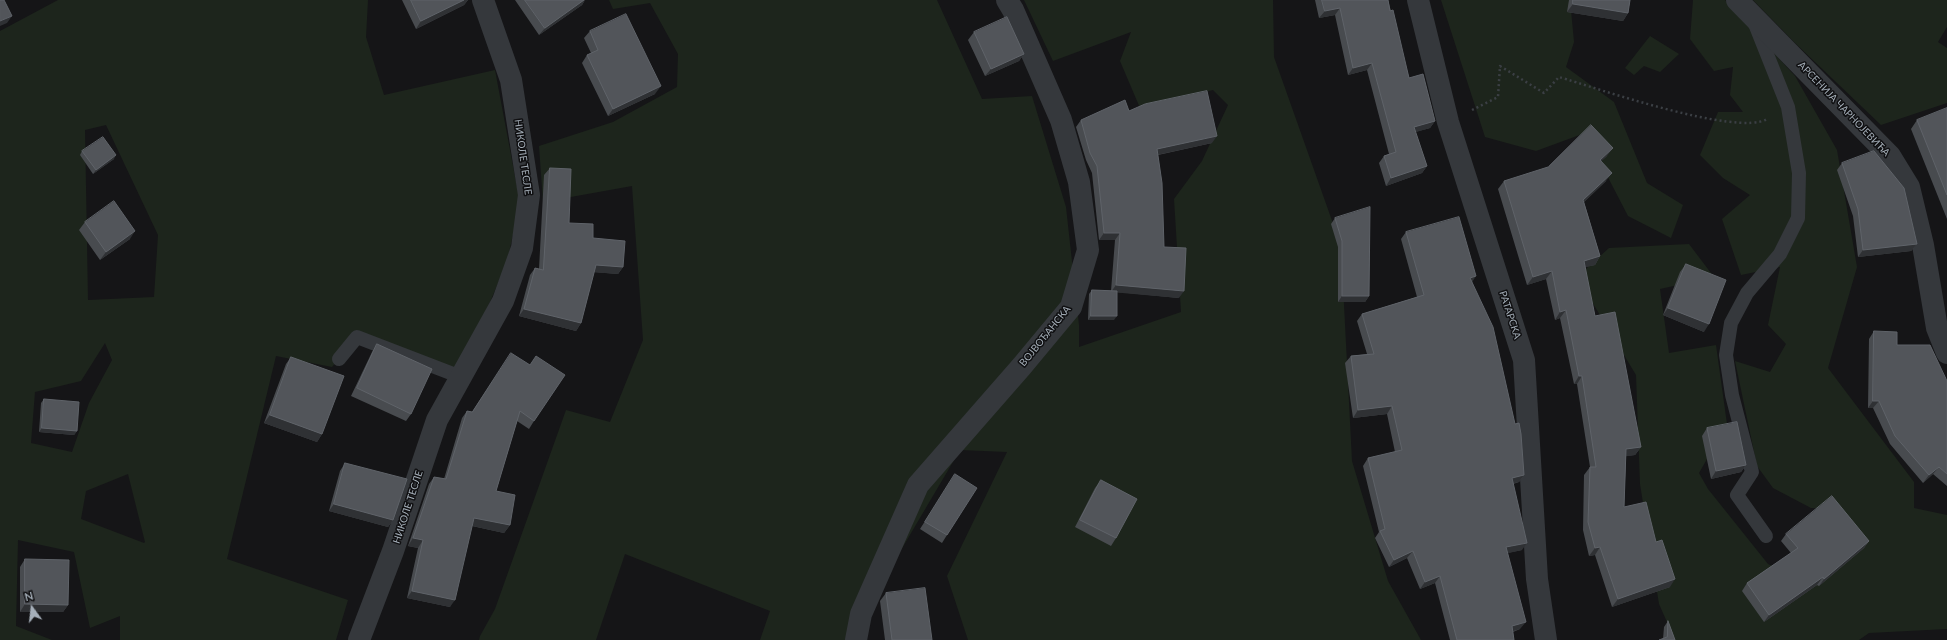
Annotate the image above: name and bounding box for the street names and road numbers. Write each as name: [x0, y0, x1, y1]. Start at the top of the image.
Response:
street label: АРСЕНИЈА ЧАРНОЈЕВИЋА: [1796, 59, 1892, 159]
street label: НИКОЛЕ ТЕСЛЕ: [512, 118, 534, 196]
street label: РАТАРСКА: [1497, 290, 1523, 340]
street label: ВОЈВОЂАНСКА: [1017, 303, 1073, 369]
street label: НИКОЛЕ ТЕСЛЕ: [391, 469, 425, 545]

